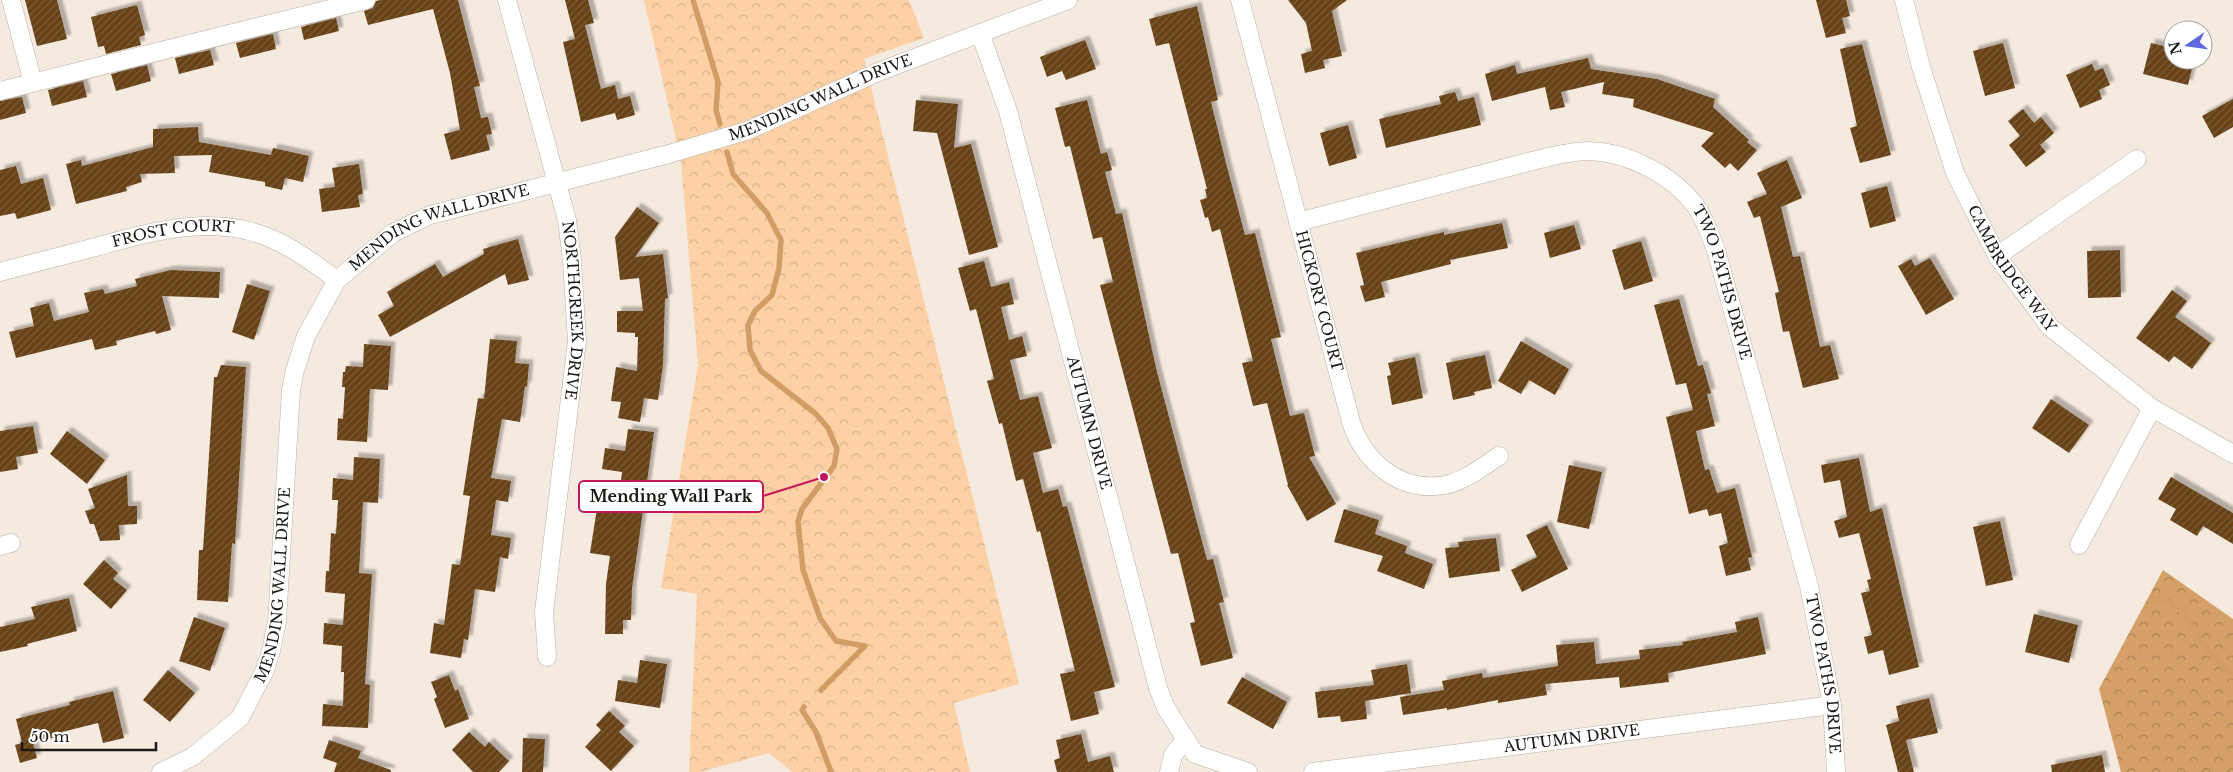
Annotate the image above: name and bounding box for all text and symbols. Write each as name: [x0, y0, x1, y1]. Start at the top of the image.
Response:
north arrow: [2163, 20, 2213, 70]
text: N: [2165, 39, 2186, 56]
street label: MENDING WALL DRIVE: [726, 50, 914, 145]
street label: MENDING WALL DRIVE: [345, 180, 531, 275]
street label: TWO PATHS DRIVE: [1689, 201, 1756, 362]
street label: CAMBRIDGE WAY: [1964, 202, 2061, 337]
street label: FROST COURT: [110, 216, 235, 251]
street label: NORTHCREEK DRIVE: [558, 220, 587, 401]
street label: HICKORY COURT: [1292, 228, 1347, 373]
street label: AUTUMN DRIVE: [1063, 353, 1116, 491]
callout: Mending Wall Park: [579, 481, 763, 512]
text: Mending Wall Park: [590, 486, 753, 506]
street label: MENDING WALL DRIVE: [250, 487, 294, 686]
street label: TWO PATHS DRIVE: [1802, 593, 1845, 754]
scale bar: [22, 720, 156, 752]
street label: AUTUMN DRIVE: [1502, 720, 1641, 756]
text: 50 m: [30, 727, 70, 746]

